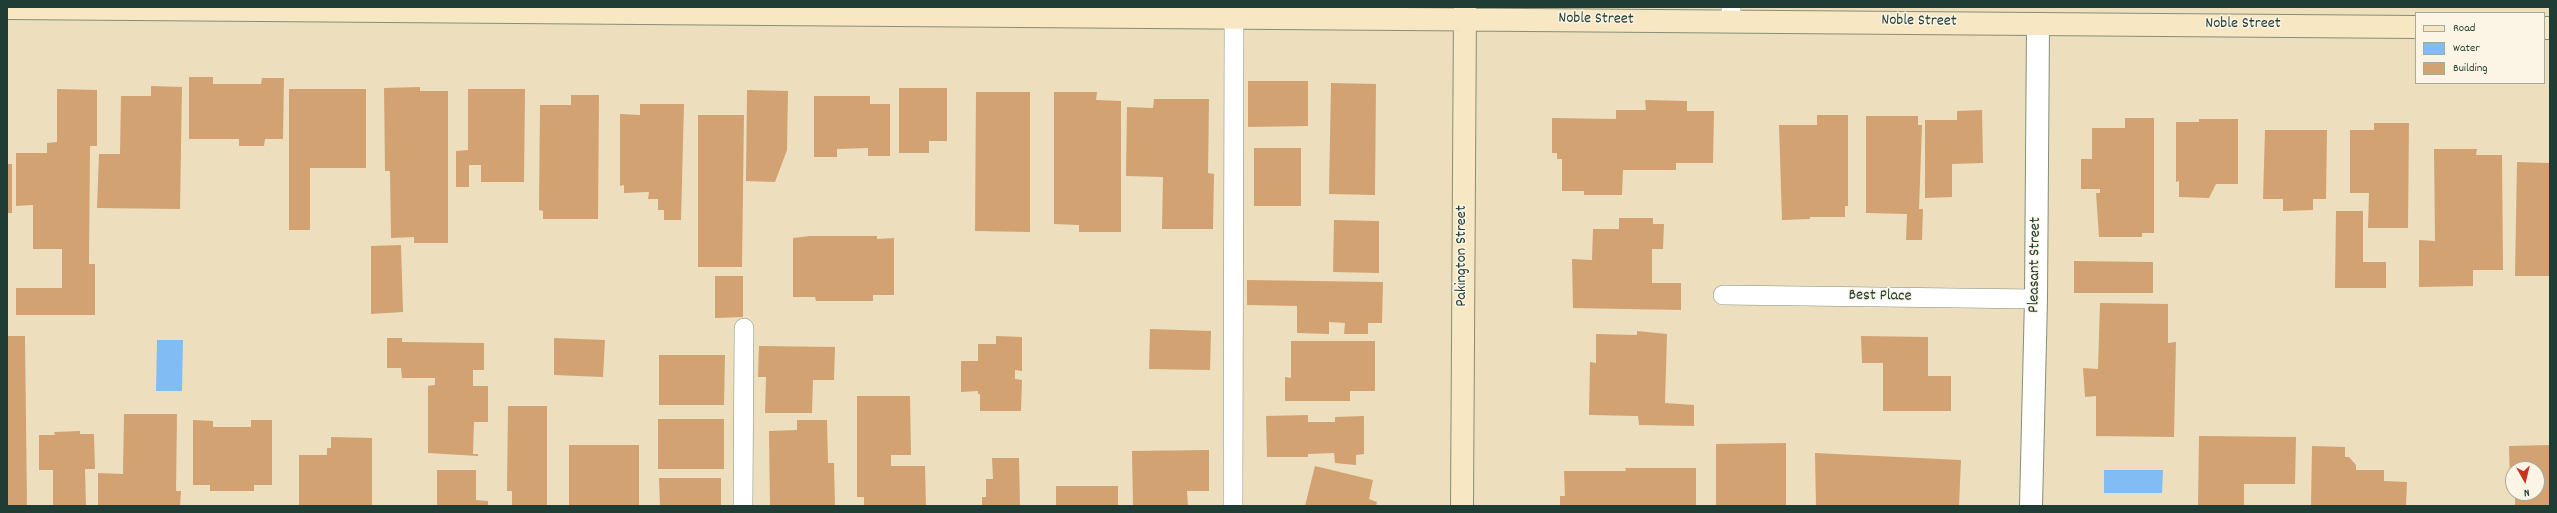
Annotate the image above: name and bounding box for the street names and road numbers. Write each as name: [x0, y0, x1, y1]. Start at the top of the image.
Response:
street label: Noble Street: [1558, 10, 1634, 30]
street label: Noble Street: [1881, 12, 1957, 32]
street label: Noble Street: [2205, 15, 2281, 35]
street label: Pakington Street: [1453, 205, 1473, 307]
street label: Pleasant Street: [2026, 217, 2046, 313]
street label: Best Place: [1848, 287, 1912, 307]

